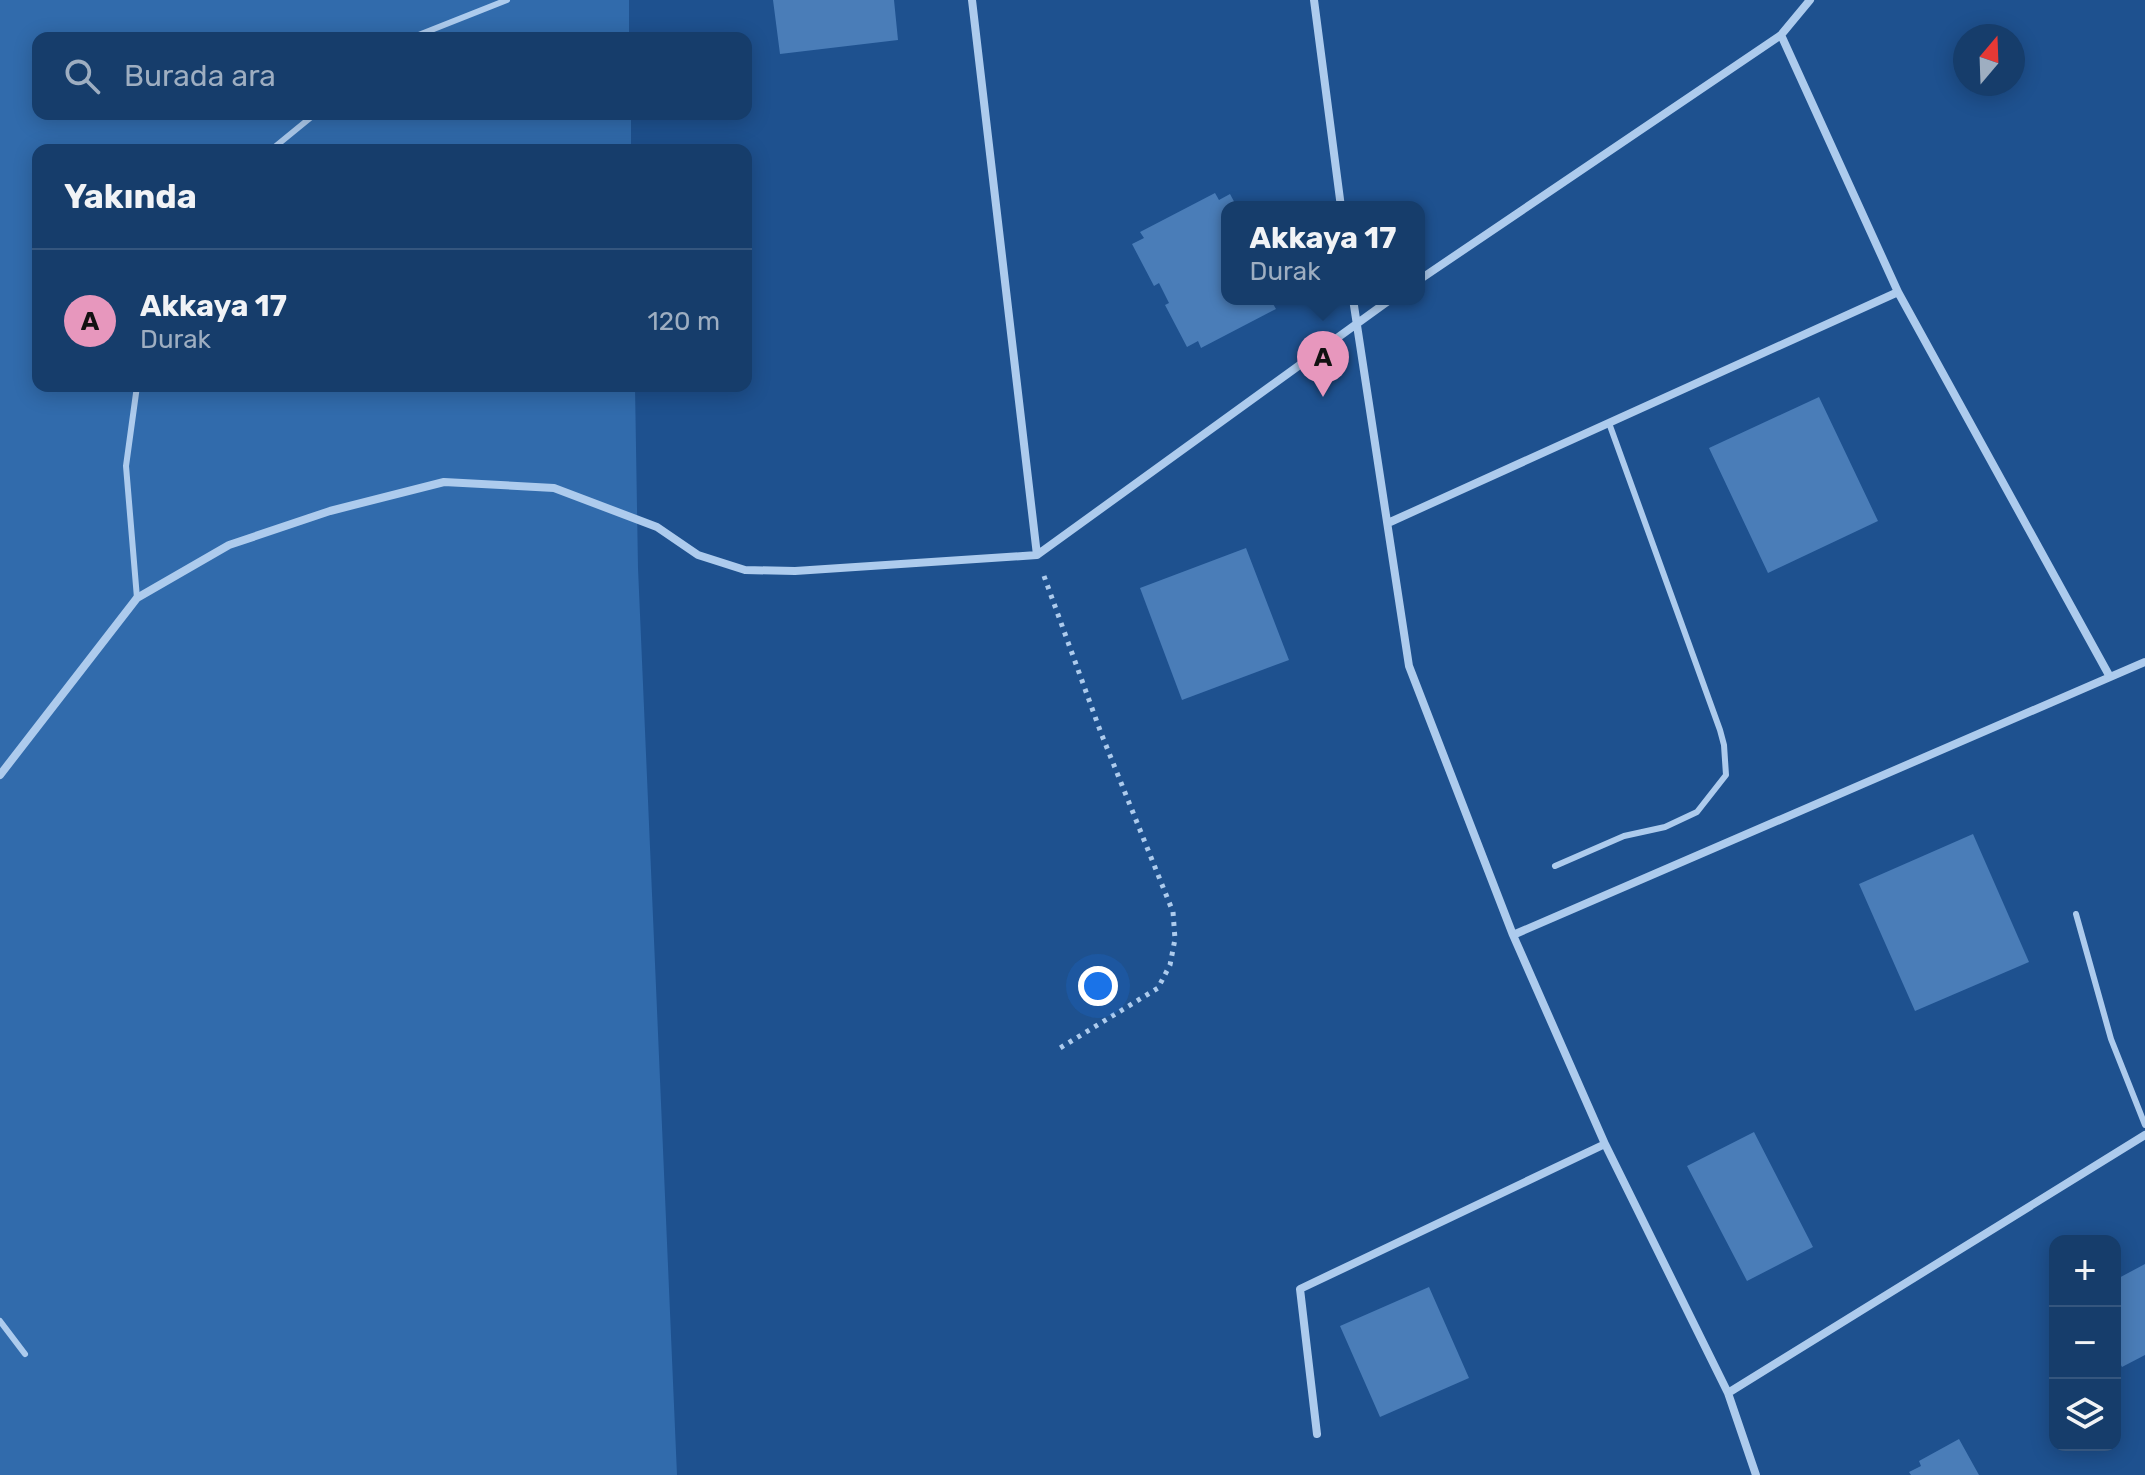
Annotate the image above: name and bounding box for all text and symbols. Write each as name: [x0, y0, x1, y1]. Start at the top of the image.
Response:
north arrow: [1953, 24, 2025, 96]
search box: [32, 32, 752, 120]
icon: search: [60, 54, 104, 98]
text: Burada ara: [124, 58, 276, 94]
text: Yakında: [64, 176, 197, 217]
popup: [1221, 201, 1425, 305]
text: Akkaya 17: [1250, 220, 1396, 256]
text: Durak: [1250, 256, 1321, 287]
text: Akkaya 17: [140, 288, 287, 324]
text: A: [81, 306, 99, 337]
text: 120 m: [648, 306, 720, 337]
text: Durak: [140, 324, 211, 355]
pin: A: [1297, 331, 1349, 397]
your location: [1078, 966, 1118, 1006]
map controls: [2049, 1235, 2121, 1451]
button: +: [2049, 1235, 2121, 1307]
button: −: [2049, 1307, 2121, 1379]
button: layers: [2049, 1379, 2121, 1451]

